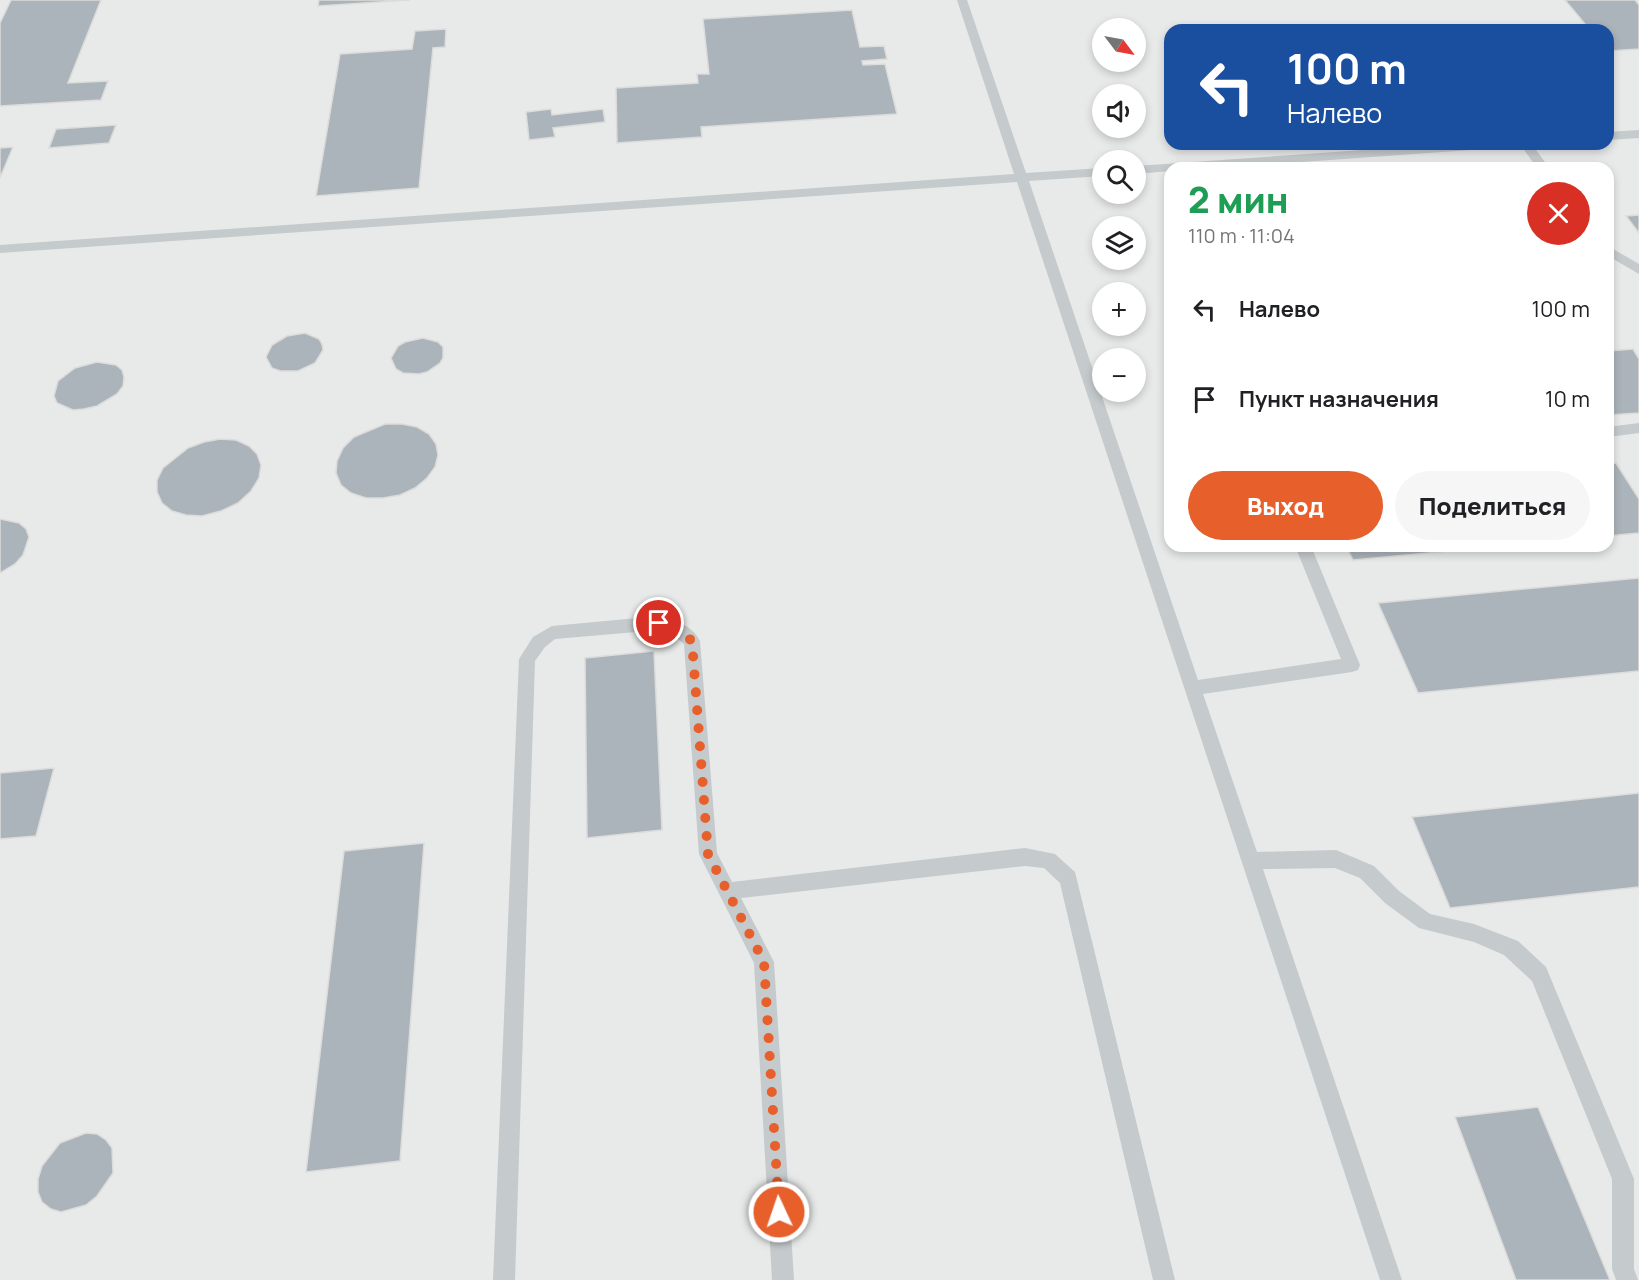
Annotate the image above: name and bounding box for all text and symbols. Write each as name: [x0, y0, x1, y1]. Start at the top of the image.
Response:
north arrow: [1092, 18, 1146, 72]
map controls: [1092, 18, 1146, 402]
text: 100 m: [1287, 39, 1407, 97]
icon: left: [1188, 48, 1266, 126]
button: sound: [1092, 84, 1146, 138]
text: Налево: [1287, 94, 1382, 131]
button: search: [1092, 150, 1146, 204]
text: 2 мин: [1188, 175, 1289, 224]
button: close: [1527, 182, 1590, 245]
button: layers: [1092, 216, 1146, 270]
text: 110 m · 11:04: [1188, 222, 1295, 249]
button: +: [1092, 282, 1146, 336]
icon: left: [1188, 293, 1221, 326]
text: Налево: [1239, 294, 1320, 324]
text: 100 m: [1532, 294, 1590, 324]
button: −: [1092, 348, 1146, 402]
icon: arrive: [1188, 383, 1221, 416]
text: Пункт назначения: [1239, 384, 1439, 414]
text: 10 m: [1545, 384, 1590, 414]
button: Выход: [1188, 471, 1383, 540]
button: Поделиться: [1395, 471, 1590, 540]
pin: [633, 597, 684, 648]
icon: arrive: [642, 606, 675, 639]
position arrow: [747, 1180, 811, 1244]

